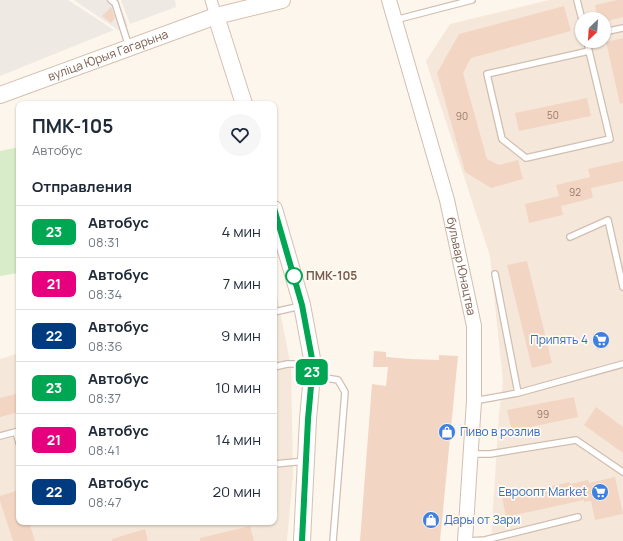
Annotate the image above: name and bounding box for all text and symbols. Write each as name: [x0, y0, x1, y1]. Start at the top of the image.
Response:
north arrow: [575, 12, 611, 48]
map controls: [575, 12, 611, 48]
street label: вуліца Юрыя Гагарына: [45, 25, 170, 85]
house number: 50: [547, 108, 559, 122]
house number: 90: [456, 109, 468, 123]
text: ПМК-105: [32, 113, 113, 139]
button: heart: [219, 114, 261, 156]
text: Автобус: [32, 141, 82, 159]
text: Отправления: [32, 176, 132, 197]
house number: 92: [569, 185, 581, 199]
text: Автобус: [88, 212, 149, 233]
street label: бульвар Юнацтва: [443, 215, 480, 317]
text: 4 мин: [221, 221, 261, 242]
text: 23: [46, 222, 62, 241]
text: 08:31: [88, 233, 120, 251]
text: Автобус: [88, 264, 149, 285]
marker: ПМК-105: [285, 267, 303, 285]
place label: ПМК-105: [306, 267, 357, 284]
text: 7 мин: [223, 273, 261, 294]
text: 21: [47, 274, 61, 293]
text: 08:34: [88, 285, 122, 303]
text: Автобус: [88, 316, 149, 337]
text: 9 мин: [221, 325, 261, 346]
text: 22: [46, 326, 62, 345]
supermarket icon: Припять 4: [591, 330, 611, 350]
place label: Припять 4: [530, 331, 588, 348]
text: 08:36: [88, 337, 123, 355]
line badge: 23: [294, 359, 330, 385]
text: 23: [304, 362, 320, 381]
text: Автобус: [88, 368, 149, 389]
text: 10 мин: [215, 377, 261, 398]
text: 23: [46, 378, 62, 397]
text: 08:37: [88, 389, 121, 407]
house number: 99: [537, 407, 549, 421]
text: Автобус: [88, 420, 149, 441]
shop icon: Пиво в розлив: [437, 422, 457, 442]
place label: Пиво в розлив: [460, 423, 541, 440]
text: 14 мин: [216, 429, 261, 450]
text: 21: [47, 430, 61, 449]
text: 08:41: [88, 441, 120, 459]
text: Автобус: [88, 472, 149, 493]
text: 20 мин: [213, 481, 261, 502]
text: 22: [46, 482, 62, 501]
supermarket icon: Евроопт Market: [590, 482, 610, 502]
place label: Евроопт Market: [498, 483, 587, 500]
text: 08:47: [88, 493, 122, 511]
shop icon: Дары от Зари: [421, 510, 441, 530]
place label: Дары от Зари: [444, 511, 520, 528]

